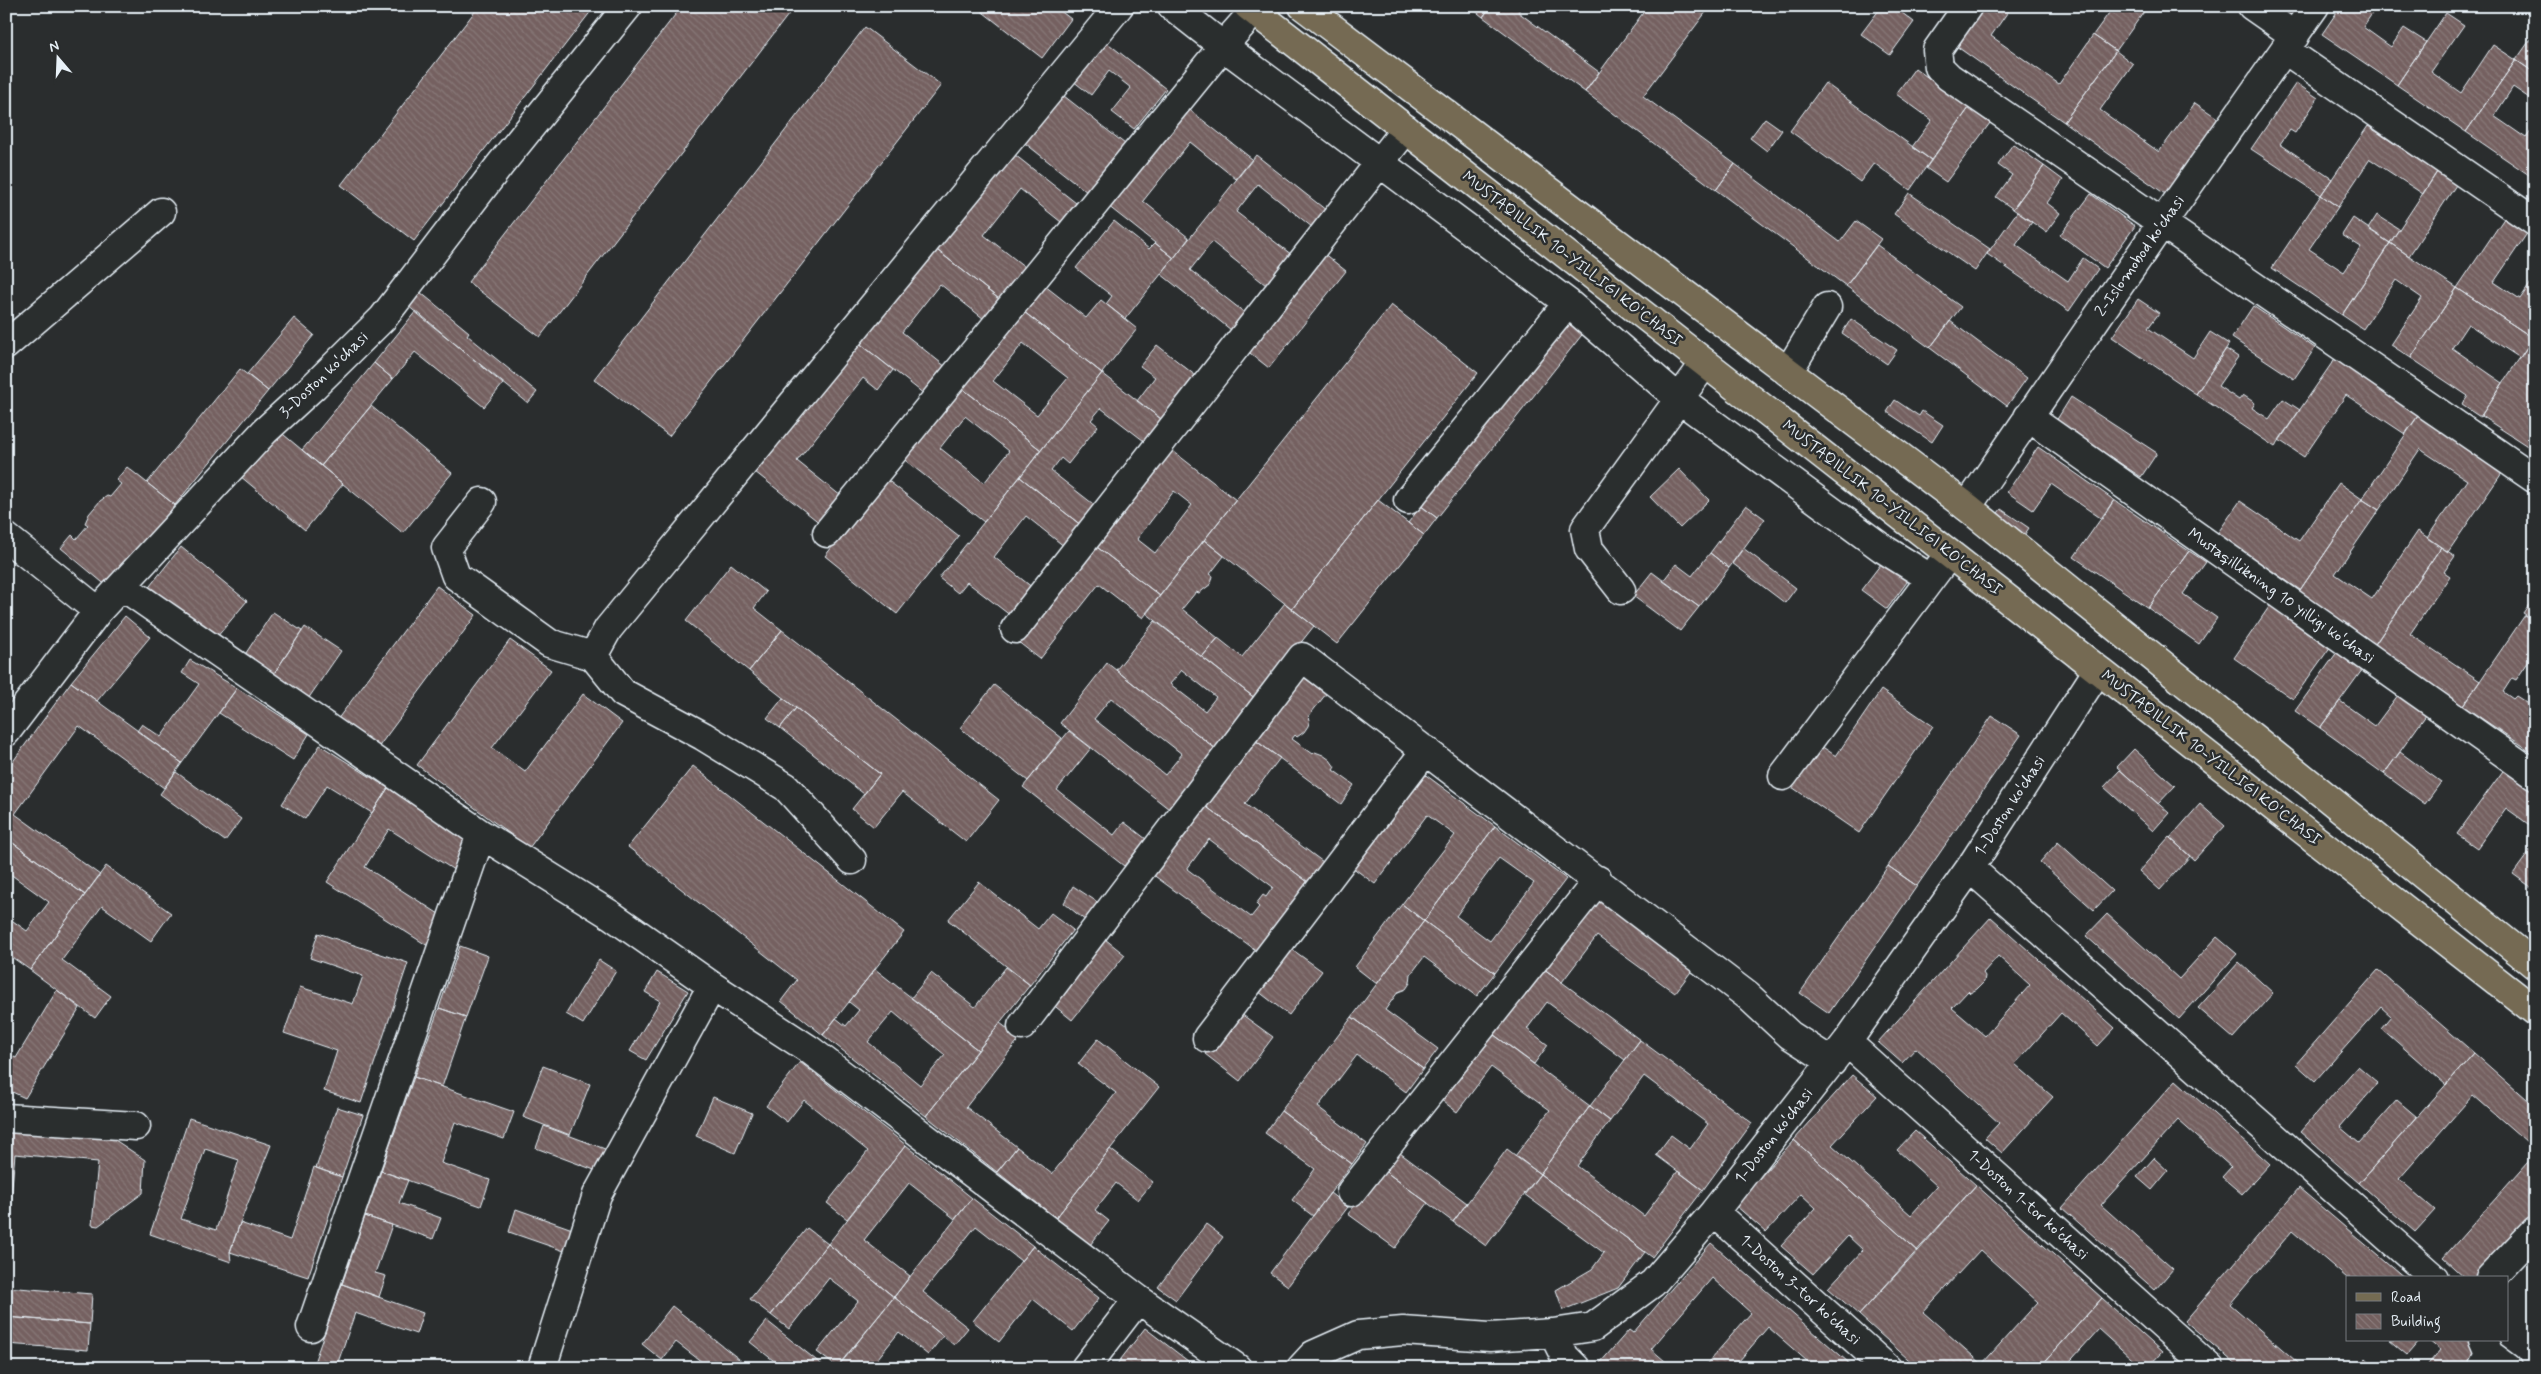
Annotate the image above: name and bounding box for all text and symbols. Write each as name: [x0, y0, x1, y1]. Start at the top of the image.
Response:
north arrow: [32, 32, 82, 82]
text: N: [47, 37, 61, 57]
street label: MUSTAQILLIK 10-YILLIGI KO'CHASI: [1458, 166, 1686, 352]
street label: 2-Islomobod koʻchasi: [2090, 191, 2190, 321]
street label: 3-Doston koʻchasi: [275, 327, 373, 423]
street label: MUSTAQILLIK 10-YILLIGI KO'CHASI: [1778, 415, 2006, 601]
street label: Mustaqillikning 10 yilligi koʻchasi: [2183, 523, 2379, 669]
street label: MUSTAQILLIK 10-YILLIGI KO'CHASI: [2097, 665, 2325, 851]
street label: 1-Doston koʻchasi: [1970, 752, 2050, 860]
street label: 1-Doston koʻchasi: [1730, 1084, 1818, 1188]
street label: 1-Doston 1-tor koʻchasi: [1963, 1145, 2093, 1265]
street label: 1-Doston 3-tor koʻchasi: [1735, 1230, 1865, 1350]
legend: [2346, 1276, 2508, 1342]
text: Road: [2391, 1288, 2421, 1308]
text: Building: [2391, 1312, 2441, 1333]

